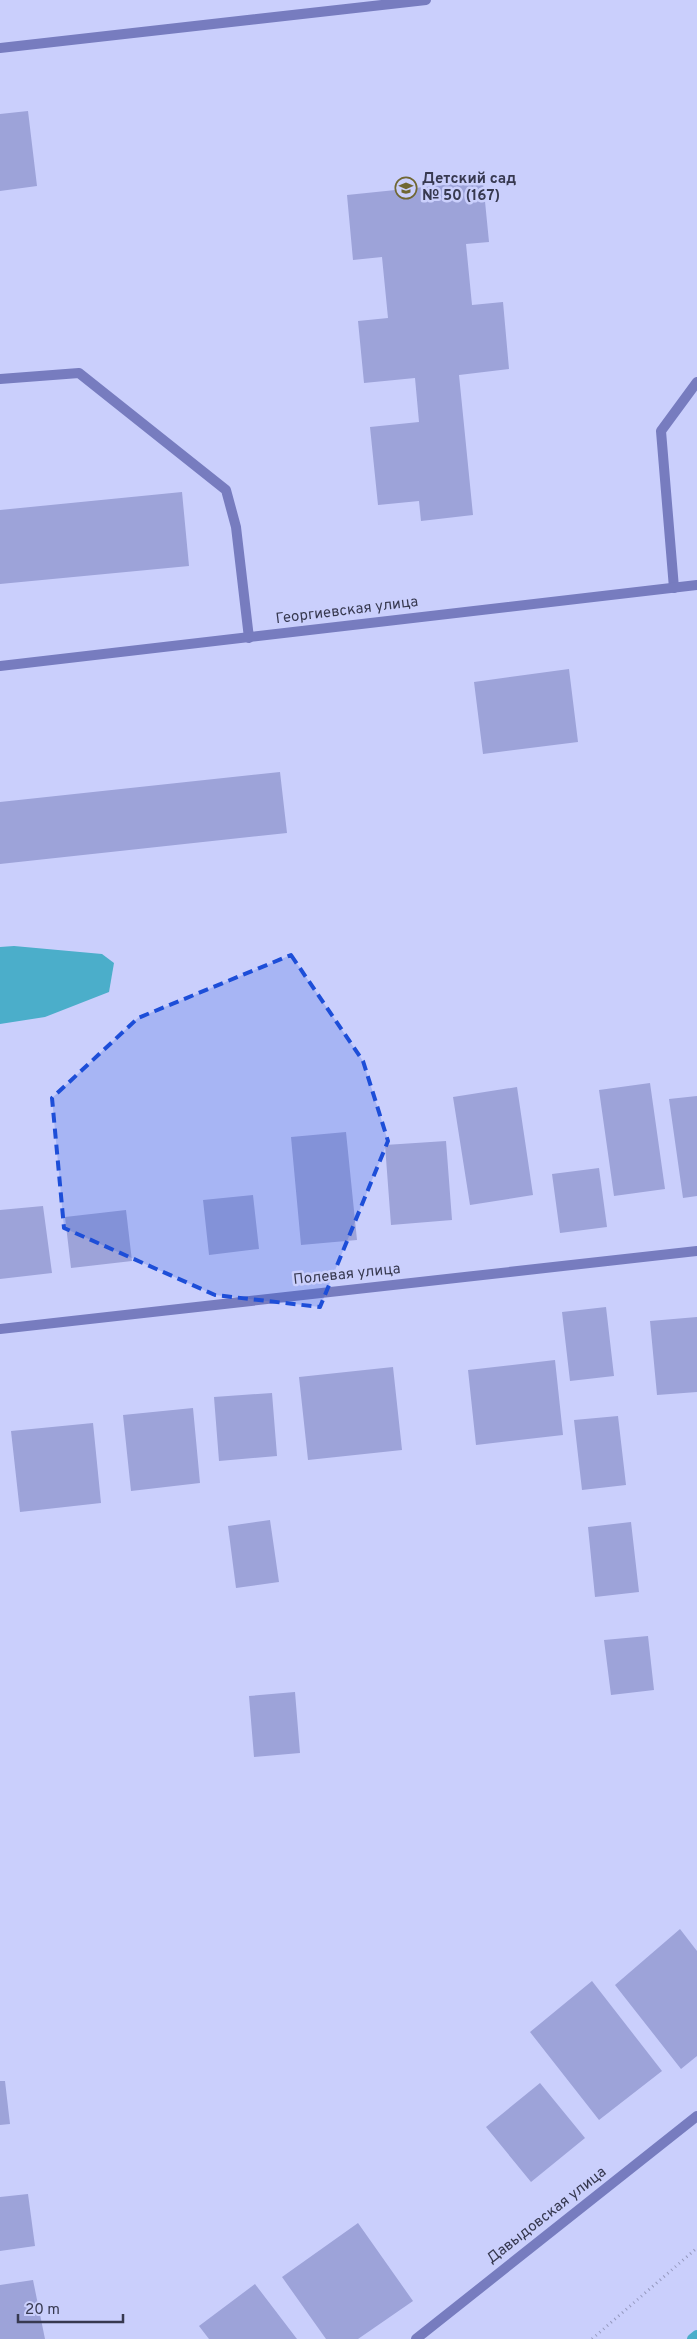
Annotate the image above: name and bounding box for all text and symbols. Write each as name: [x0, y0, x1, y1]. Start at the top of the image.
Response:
place label: Детский сад № 50 (167): [422, 170, 516, 206]
school or university icon: Детский сад № 50 (167): [394, 176, 418, 200]
street label: Георгиевская улица: [275, 593, 419, 629]
street label: Полевая улица: [292, 1260, 402, 1290]
street label: Давыдовская улица: [483, 2163, 611, 2269]
scale bar: [18, 2292, 122, 2324]
text: 20 m: [25, 2301, 60, 2320]

